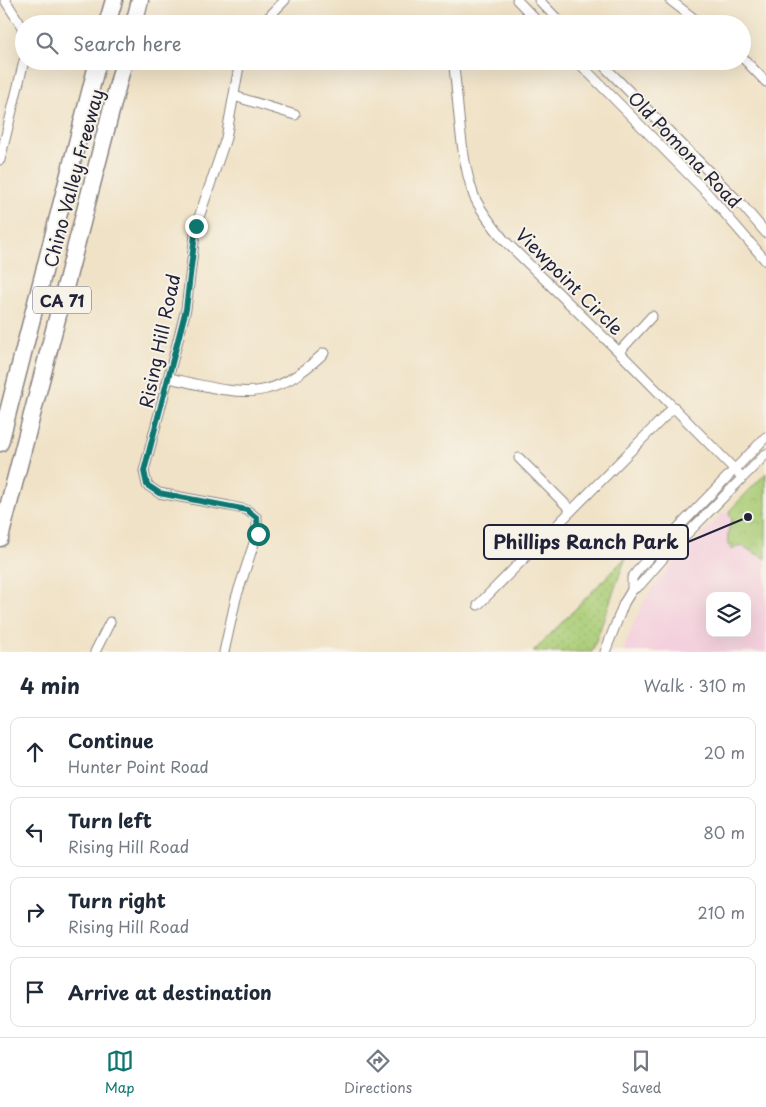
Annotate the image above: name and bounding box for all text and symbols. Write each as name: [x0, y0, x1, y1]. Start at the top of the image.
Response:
search box: [15, 15, 751, 70]
icon: search: [33, 29, 61, 57]
text: Search here: [73, 29, 182, 57]
street label: Old Pomona Road: [622, 85, 748, 213]
street label: Chino Valley Freeway: [36, 86, 110, 270]
route end: [185, 215, 208, 238]
street label: Viewpoint Circle: [510, 221, 630, 341]
street label: Rising Hill Road: [132, 272, 186, 410]
road number: CA 71: [33, 286, 91, 314]
route start: [247, 523, 270, 546]
callout: Phillips Ranch Park: [484, 525, 688, 559]
text: Phillips Ranch Park: [493, 527, 679, 555]
map controls: [706, 592, 751, 637]
button: layers: [706, 592, 751, 637]
text: 4 min: [20, 669, 80, 701]
text: Walk · 310 m: [644, 673, 746, 697]
text: Continue: [68, 726, 154, 754]
icon: ahead: [21, 738, 49, 766]
text: 20 m: [704, 740, 745, 764]
text: Hunter Point Road: [68, 754, 209, 778]
text: Turn left: [68, 806, 152, 834]
icon: left: [21, 818, 49, 846]
text: 80 m: [703, 820, 745, 844]
text: Rising Hill Road: [68, 834, 189, 858]
text: Turn right: [68, 886, 166, 914]
icon: right: [21, 898, 49, 926]
text: 210 m: [697, 900, 745, 924]
text: Rising Hill Road: [68, 914, 189, 938]
icon: arrive: [21, 978, 49, 1006]
text: Arrive at destination: [68, 978, 272, 1006]
tab: Map: [105, 1047, 135, 1098]
tab: Directions: [344, 1047, 412, 1098]
tab: Saved: [622, 1047, 661, 1098]

